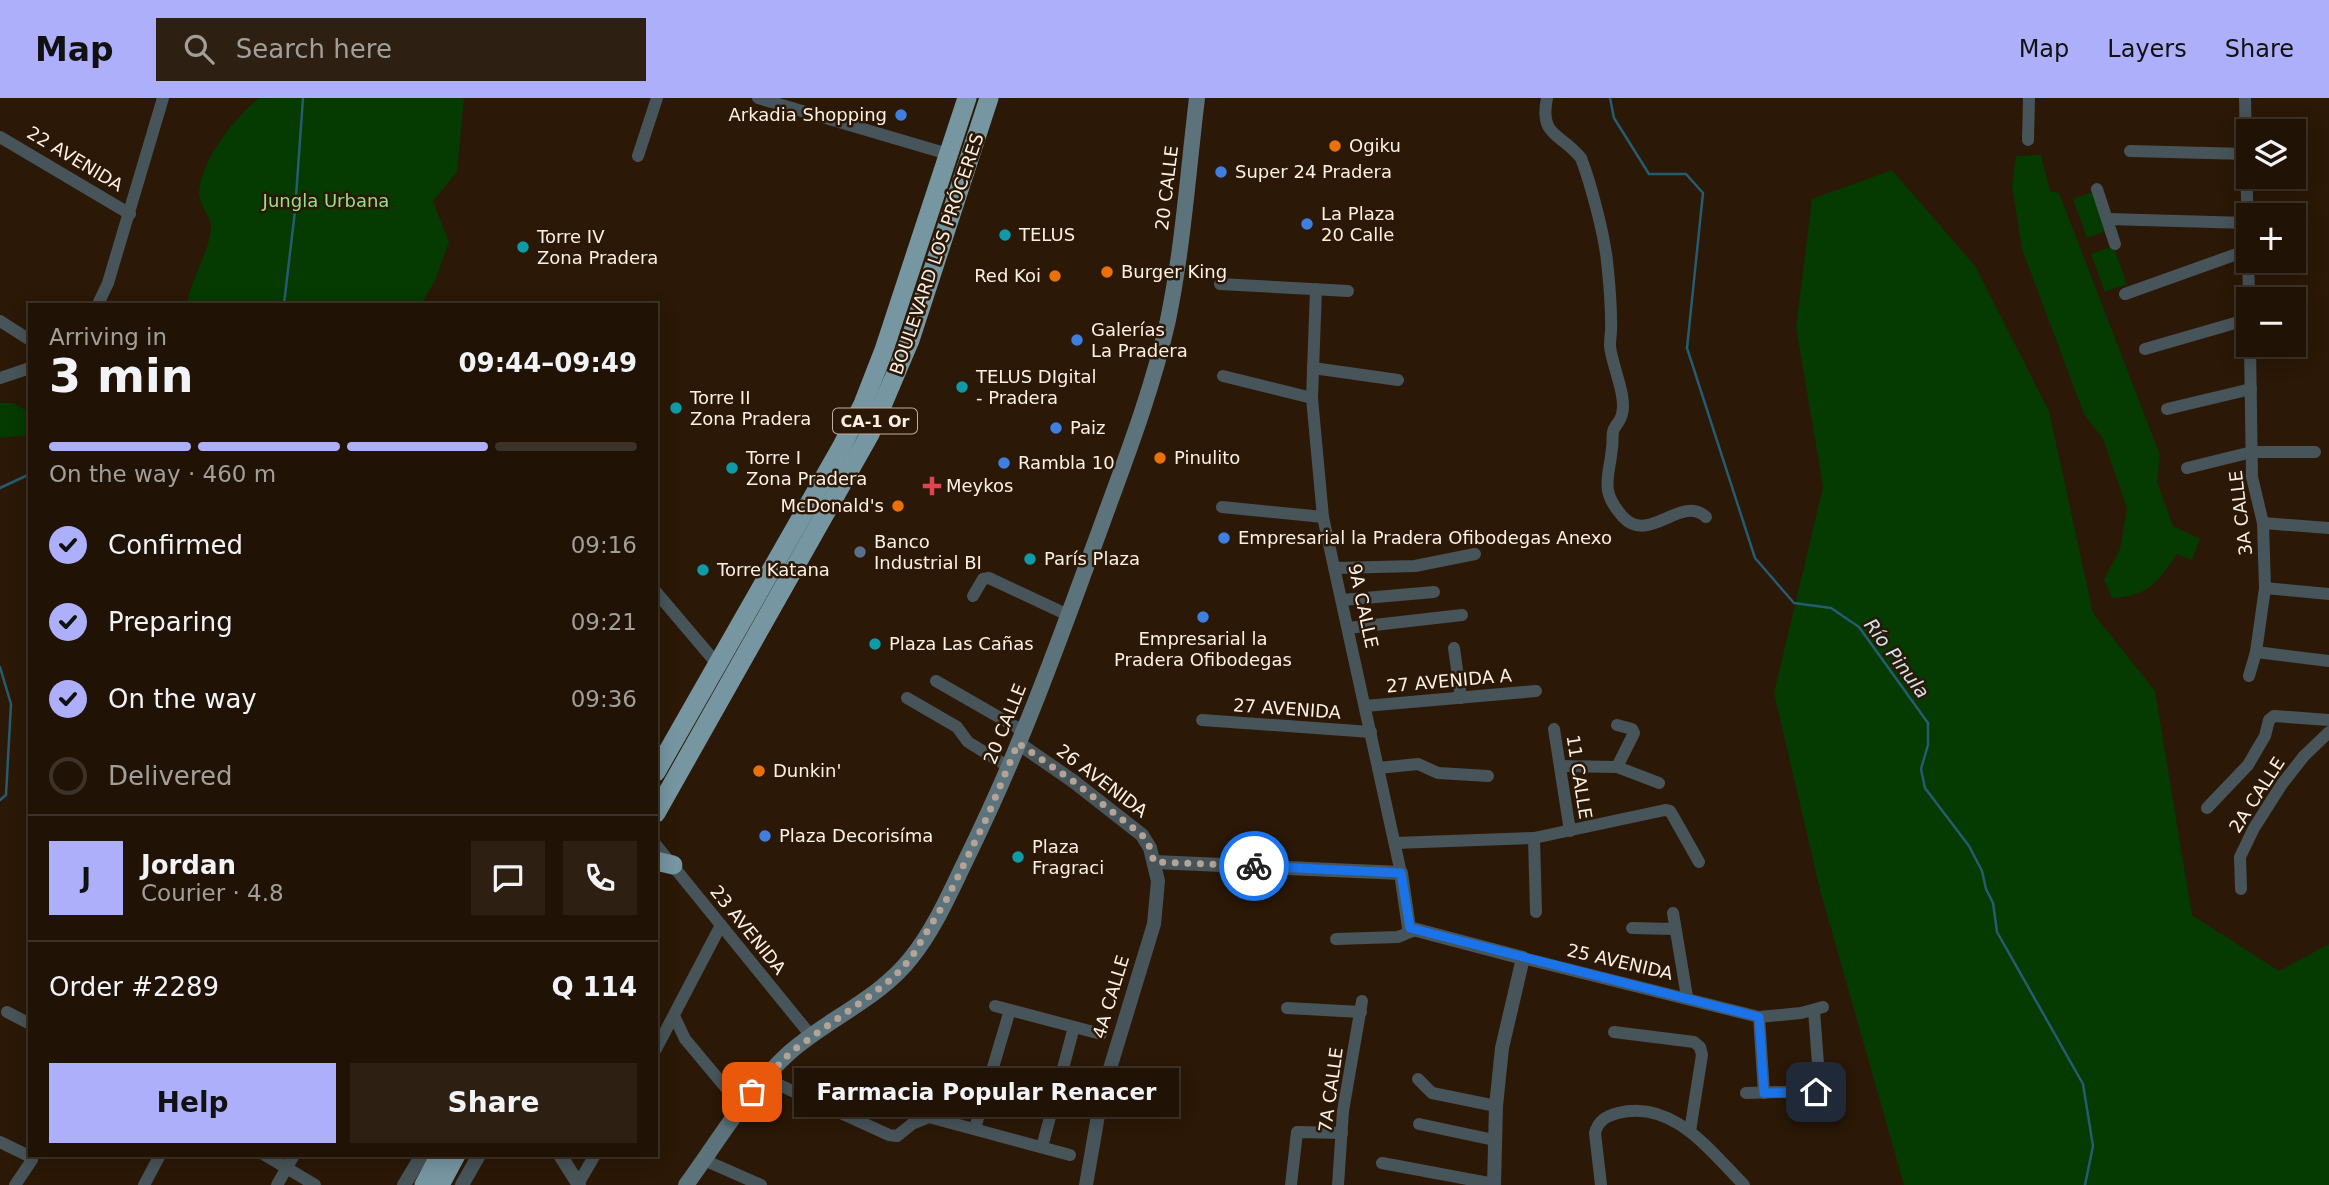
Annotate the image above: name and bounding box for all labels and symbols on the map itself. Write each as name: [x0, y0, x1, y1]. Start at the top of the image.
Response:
place label: Arkadia Shopping: [728, 104, 887, 125]
marker: Arkadia Shopping: [893, 107, 909, 123]
street label: 22 AVENIDA: [24, 122, 128, 196]
street label: BOULEVARD LOS PRÓCERES: [885, 130, 988, 377]
place label: Ogiku: [1349, 135, 1401, 156]
marker: Ogiku: [1327, 138, 1343, 154]
street label: 20 CALLE: [1151, 145, 1182, 231]
place label: Super 24 Pradera: [1235, 161, 1392, 182]
marker: Super 24 Pradera: [1213, 164, 1229, 180]
park label: Jungla Urbana: [262, 190, 389, 211]
place label: La Plaza 20 Calle: [1321, 203, 1395, 245]
marker: La Plaza 20 Calle: [1299, 216, 1315, 232]
place label: TELUS: [1018, 224, 1075, 245]
place label: Torre IV Zona Pradera: [536, 226, 658, 268]
marker: TELUS: [997, 227, 1013, 243]
marker: Torre IV Zona Pradera: [515, 239, 531, 255]
place label: Burger King: [1121, 261, 1227, 282]
marker: Burger King: [1099, 264, 1115, 280]
place label: Red Koi: [974, 265, 1041, 286]
marker: Red Koi: [1047, 268, 1063, 284]
place label: Galerías La Pradera: [1091, 319, 1188, 361]
marker: Galerías La Pradera: [1069, 332, 1085, 348]
place label: TELUS DIgital - Pradera: [975, 366, 1097, 408]
marker: TELUS DIgital - Pradera: [954, 379, 970, 395]
place label: Torre II Zona Pradera: [689, 387, 811, 429]
marker: Torre II Zona Pradera: [668, 400, 684, 416]
road number: CA-1 Or: [833, 408, 917, 434]
place label: Paiz: [1070, 417, 1106, 438]
marker: Paiz: [1048, 420, 1064, 436]
place label: Torre I Zona Pradera: [745, 447, 867, 489]
place label: Pinulito: [1174, 447, 1240, 468]
marker: Pinulito: [1152, 450, 1168, 466]
place label: Rambla 10: [1018, 452, 1115, 473]
marker: Rambla 10: [996, 455, 1012, 471]
marker: Torre I Zona Pradera: [724, 460, 740, 476]
street label: 3A CALLE: [2225, 469, 2256, 557]
place label: Meykos: [946, 475, 1013, 496]
marker: Meykos: [924, 478, 940, 494]
place label: McDonald's: [781, 495, 884, 516]
marker: McDonald's: [890, 498, 906, 514]
place label: Empresarial la Pradera Ofibodegas Anexo: [1238, 527, 1612, 548]
marker: Empresarial la Pradera Ofibodegas Anexo: [1216, 530, 1232, 546]
place label: Banco Industrial BI: [874, 531, 982, 573]
marker: Banco Industrial BI: [852, 544, 868, 560]
place label: París Plaza: [1044, 548, 1140, 569]
marker: París Plaza: [1022, 551, 1038, 567]
place label: Torre Katana: [716, 559, 830, 580]
marker: Torre Katana: [695, 562, 711, 578]
street label: 9A CALLE: [1344, 562, 1383, 650]
marker: Empresarial la Pradera Ofibodegas: [1195, 609, 1211, 625]
water label: Río Pinula: [1860, 614, 1934, 702]
place label: Empresarial la Pradera Ofibodegas: [1114, 628, 1292, 670]
place label: Plaza Las Cañas: [889, 633, 1034, 654]
marker: Plaza Las Cañas: [867, 636, 883, 652]
street label: 27 AVENIDA A: [1385, 664, 1513, 696]
street label: 20 CALLE: [979, 681, 1030, 767]
street label: 27 AVENIDA: [1232, 694, 1342, 723]
street label: 11 CALLE: [1562, 733, 1597, 821]
street label: 26 AVENIDA: [1053, 740, 1152, 822]
street label: 2A CALLE: [2224, 753, 2289, 836]
place label: Dunkin': [773, 760, 841, 781]
marker: Dunkin': [751, 763, 767, 779]
place label: Plaza Decorisíma: [779, 825, 933, 846]
marker: Plaza Decorisíma: [757, 828, 773, 844]
courier: [1219, 831, 1289, 901]
place label: Plaza Fragraci: [1032, 836, 1104, 878]
marker: Plaza Fragraci: [1010, 849, 1026, 865]
street label: 23 AVENIDA: [706, 881, 791, 979]
street label: 25 AVENIDA: [1565, 939, 1676, 984]
street label: 4A CALLE: [1088, 953, 1133, 1041]
street label: 7A CALLE: [1314, 1046, 1347, 1134]
pin: [722, 1062, 782, 1122]
pin: [1786, 1062, 1846, 1122]
callout: Farmacia Popular Renacer: [794, 1068, 1179, 1116]

